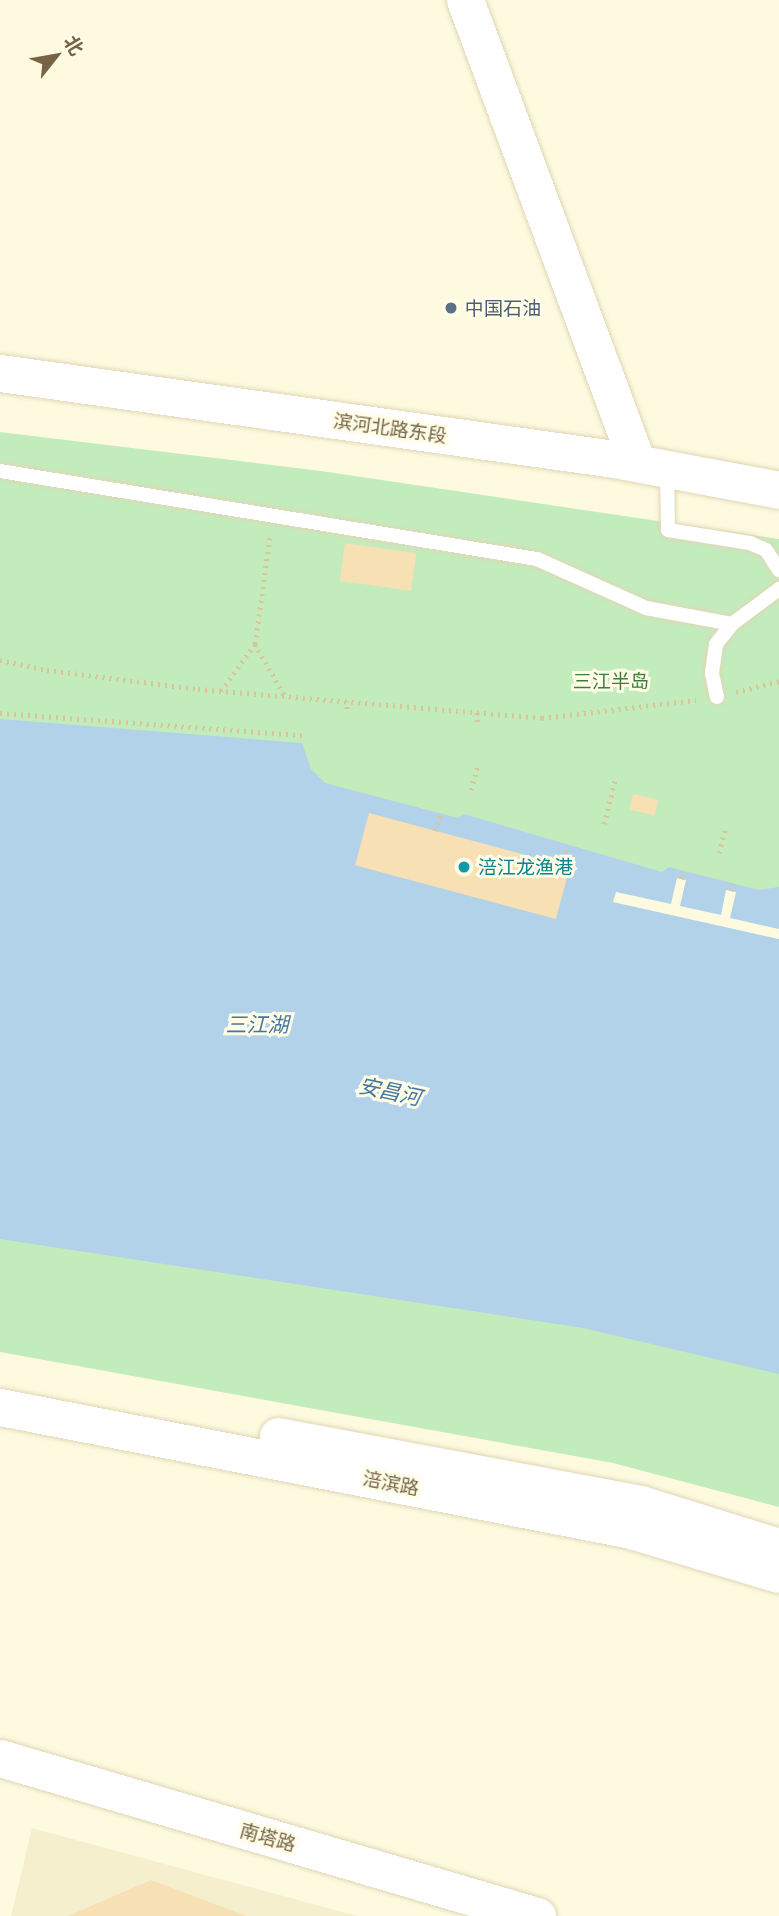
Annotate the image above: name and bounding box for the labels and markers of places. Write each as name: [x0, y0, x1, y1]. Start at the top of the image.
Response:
place label: 中国石油: [465, 297, 541, 319]
marker: 中国石油: [443, 300, 459, 316]
place label: 涪江龙渔港: [478, 856, 573, 878]
marker: 涪江龙渔港: [456, 859, 472, 875]

